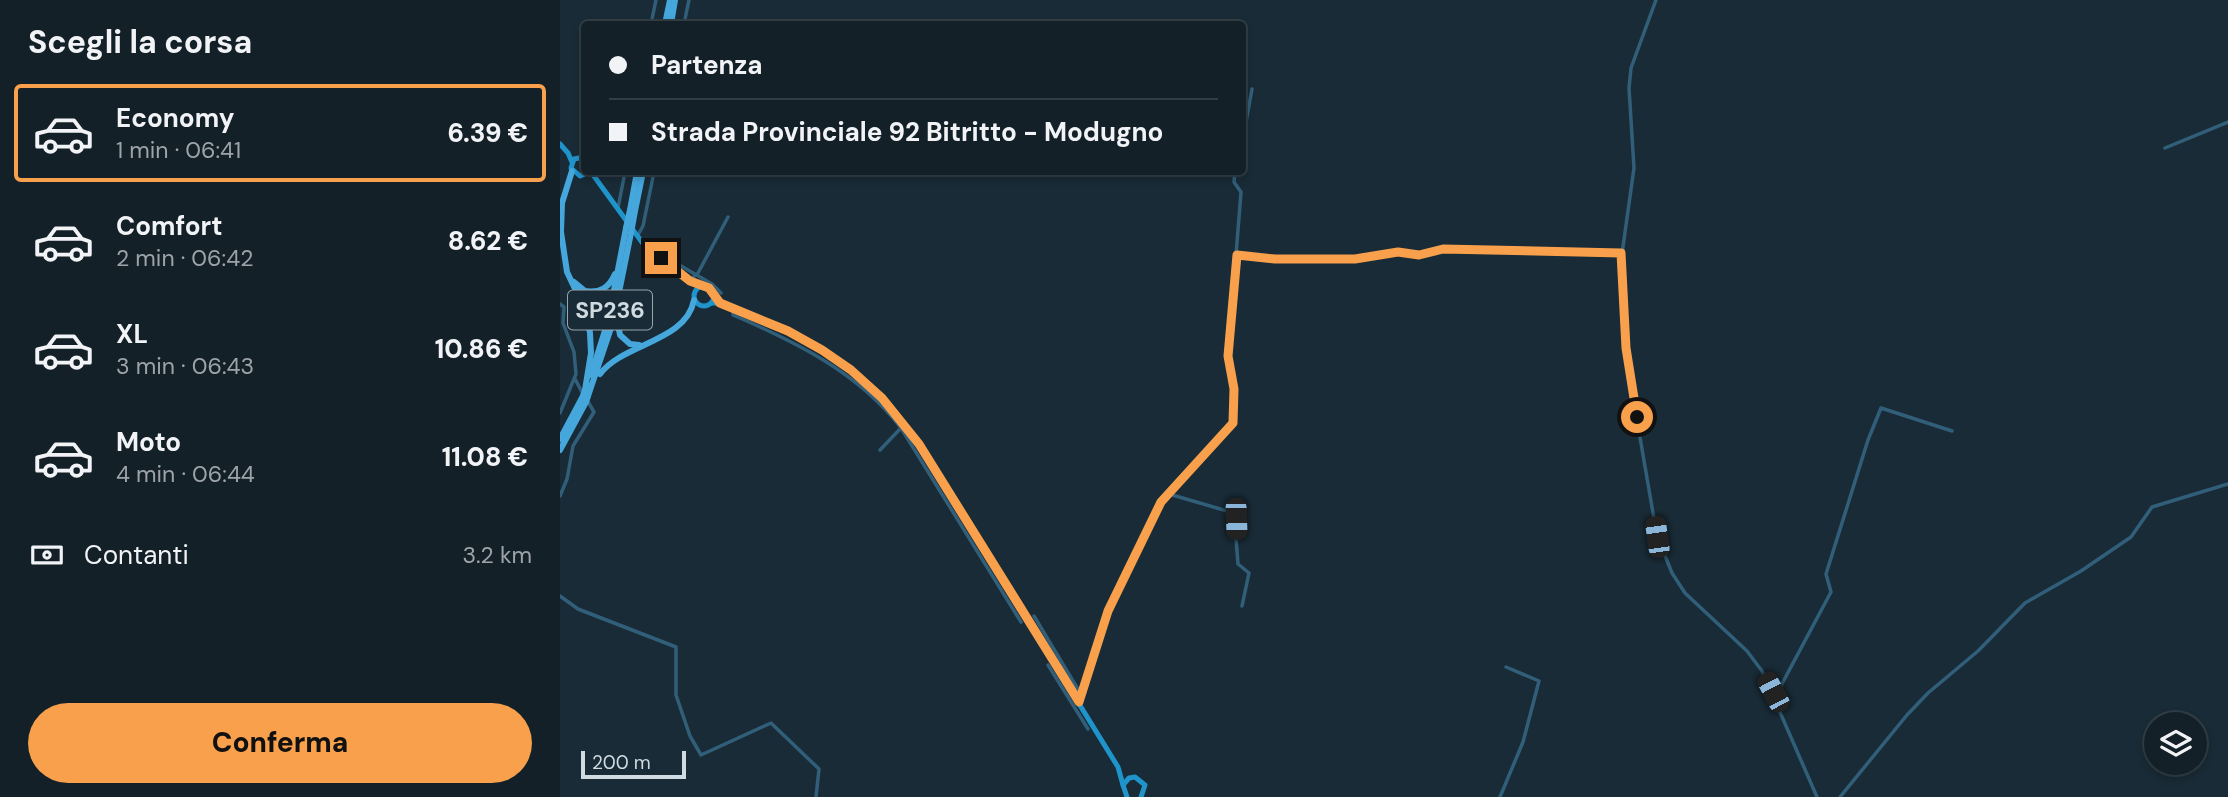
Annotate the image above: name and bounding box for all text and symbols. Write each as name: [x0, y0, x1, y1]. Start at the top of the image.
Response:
text: Scegli la corsa: [28, 21, 252, 63]
text: Partenza: [651, 48, 763, 82]
text: Economy: [116, 101, 234, 135]
icon: car: [32, 102, 95, 165]
text: Strada Provinciale 92 Bitritto - Modugno: [651, 115, 1163, 149]
text: 6.39 €: [447, 116, 528, 150]
text: 1 min · 06:41: [116, 135, 241, 165]
text: Comfort: [116, 209, 222, 243]
icon: car: [32, 210, 95, 273]
text: 8.62 €: [448, 224, 528, 258]
route end: [645, 242, 677, 274]
text: 2 min · 06:42: [116, 243, 253, 273]
road number: SP236: [568, 290, 652, 330]
text: XL: [116, 317, 148, 351]
icon: car: [32, 318, 95, 381]
text: 10.86 €: [435, 332, 528, 366]
text: 3 min · 06:43: [116, 351, 254, 381]
route start: [1621, 401, 1653, 433]
text: Moto: [116, 425, 181, 459]
icon: car: [32, 426, 95, 489]
text: 11.08 €: [442, 440, 528, 474]
text: 4 min · 06:44: [116, 459, 255, 489]
car: [1225, 498, 1248, 540]
car: [1644, 515, 1671, 559]
icon: cash: [28, 536, 66, 574]
text: Contanti: [84, 538, 189, 572]
text: 3.2 km: [462, 540, 532, 570]
car: [1754, 669, 1793, 715]
button: Conferma: [28, 703, 532, 783]
map controls: [2144, 712, 2207, 775]
button: layers: [2144, 712, 2207, 775]
scale bar: [581, 748, 686, 780]
text: 200 m: [592, 750, 651, 775]

